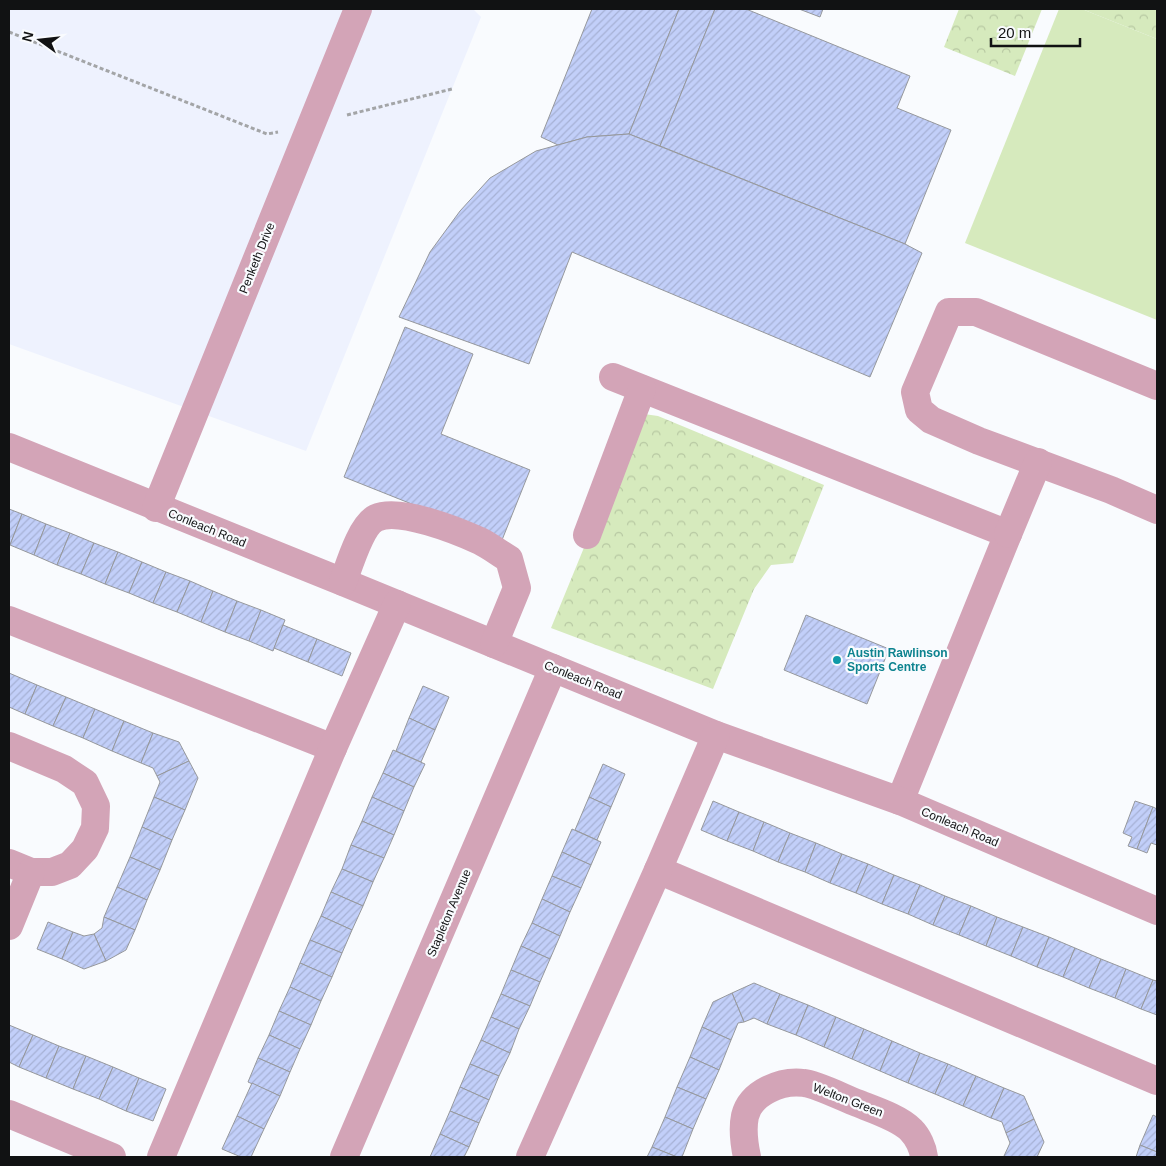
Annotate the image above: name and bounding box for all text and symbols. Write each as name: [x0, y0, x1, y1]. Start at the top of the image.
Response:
north arrow: [15, 15, 65, 65]
scale bar: [991, 15, 1080, 47]
text: 20 m: [998, 24, 1031, 41]
text: N: [18, 30, 36, 44]
street label: Penketh Drive: [236, 220, 278, 296]
street label: Conleach Road: [166, 506, 248, 550]
place label: Austin Rawlinson Sports Centre: [847, 646, 948, 674]
marker: Austin Rawlinson Sports Centre: [831, 654, 843, 666]
street label: Conleach Road: [542, 658, 624, 702]
street label: Conleach Road: [919, 804, 1001, 850]
street label: Stapleton Avenue: [424, 867, 474, 959]
street label: Welton Green: [811, 1080, 885, 1120]

